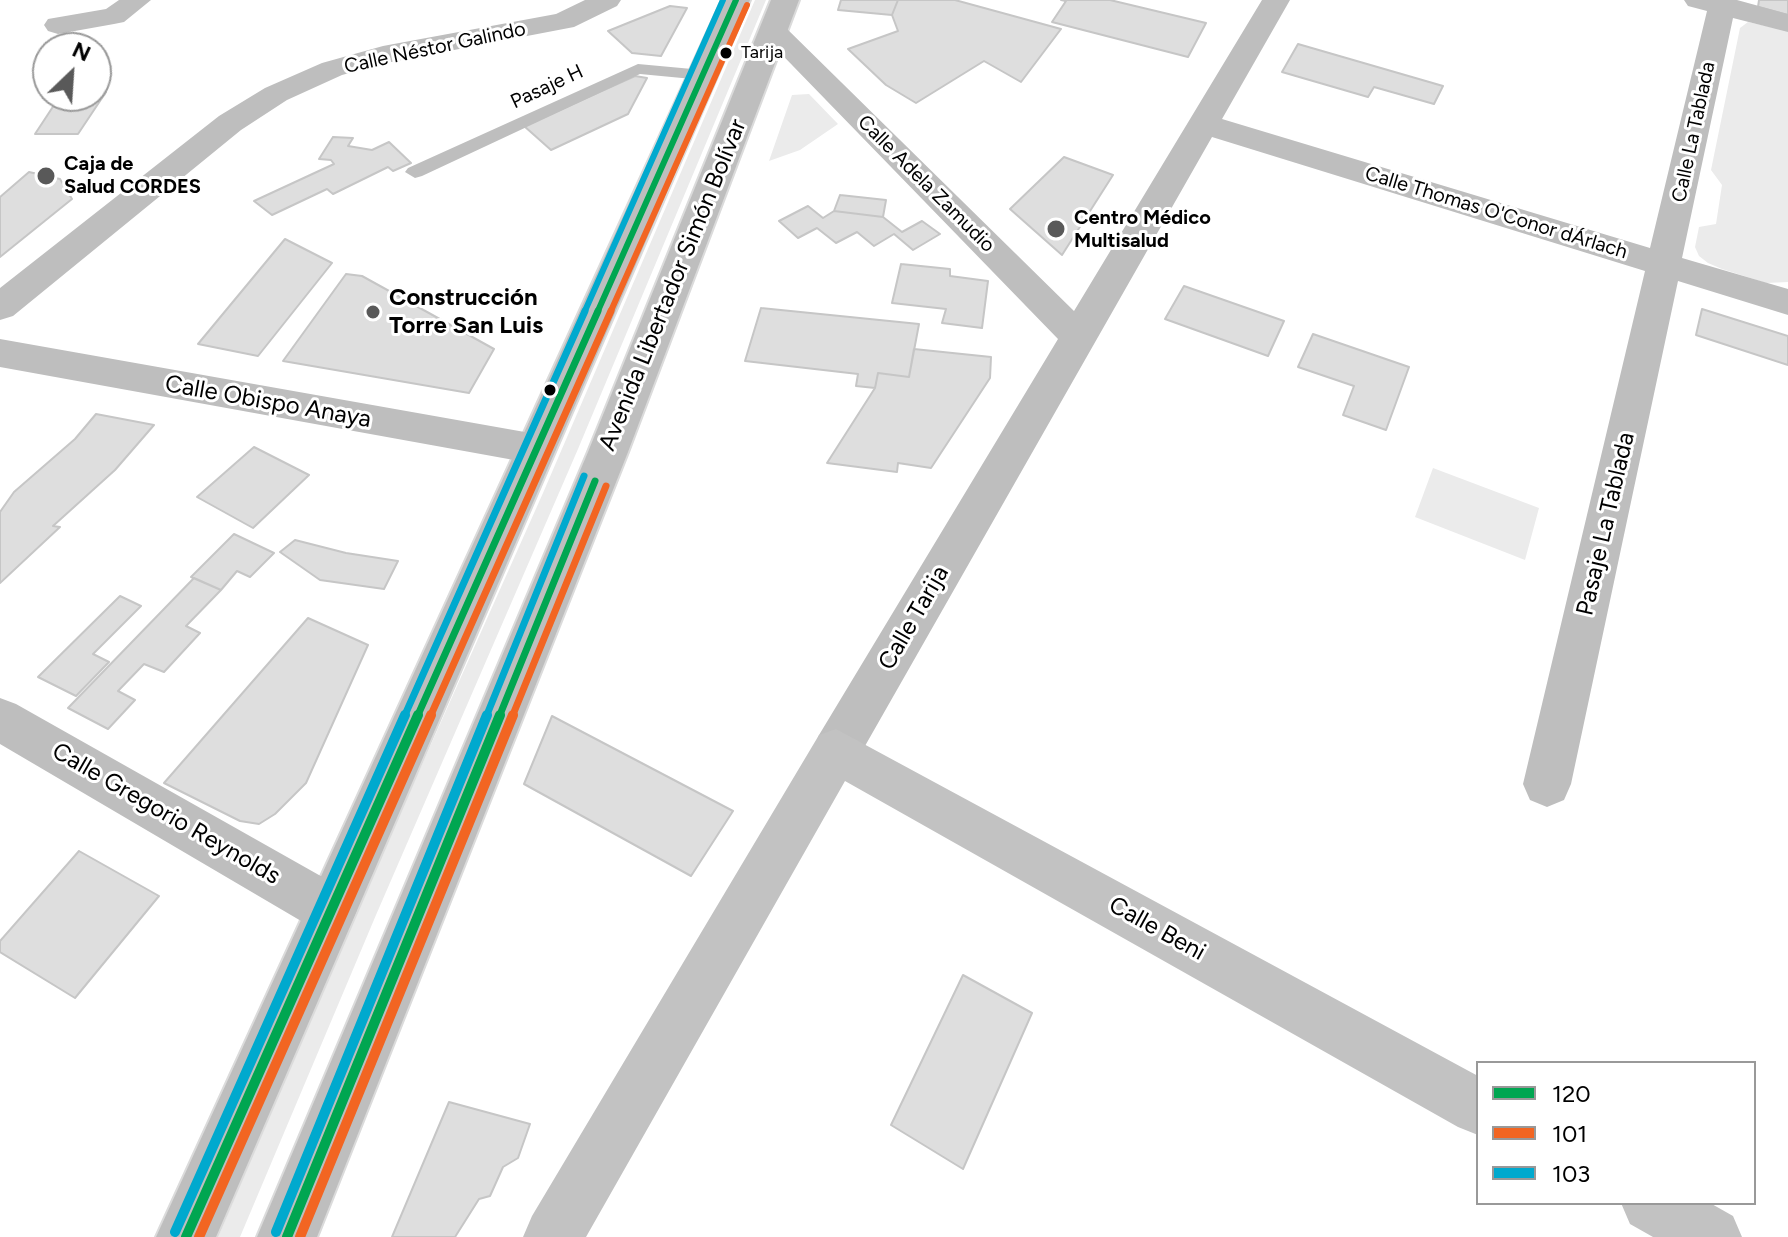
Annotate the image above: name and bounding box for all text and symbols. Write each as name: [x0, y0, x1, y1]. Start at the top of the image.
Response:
street label: Calle Néstor Galindo: [342, 17, 528, 79]
north arrow: [32, 32, 112, 112]
text: N: [68, 36, 95, 67]
place label: Tarija: [741, 42, 783, 64]
marker: Tarija: [718, 45, 734, 61]
street label: Pasaje H: [507, 60, 587, 114]
street label: Calle La Tablada: [1667, 60, 1721, 204]
street label: Calle Adela Zamudio: [852, 110, 1000, 258]
street label: Avenida Libertador Simón Bolívar: [593, 115, 753, 455]
place label: Caja de Salud CORDES: [64, 152, 201, 199]
street label: Calle Thomas O'Conor dÁrlach: [1362, 162, 1630, 264]
marker: Caja de Salud CORDES: [35, 165, 57, 187]
place label: Centro Médico Multisalud: [1074, 206, 1211, 253]
marker: Centro Médico Multisalud: [1045, 218, 1067, 240]
place label: Construcción Torre San Luis: [389, 284, 543, 340]
marker: Construcción Torre San Luis: [364, 303, 382, 321]
street label: Calle Obispo Anaya: [163, 370, 373, 434]
unlabelled marker: [542, 382, 558, 398]
street label: Pasaje La Tablada: [1571, 429, 1641, 619]
street label: Calle Tarija: [873, 561, 955, 675]
street label: Calle Gregorio Reynolds: [47, 737, 285, 891]
street label: Calle Beni: [1104, 891, 1210, 967]
legend: [1476, 1061, 1756, 1205]
text: 120: [1552, 1079, 1591, 1108]
text: 101: [1552, 1119, 1587, 1148]
text: 103: [1552, 1159, 1590, 1188]

